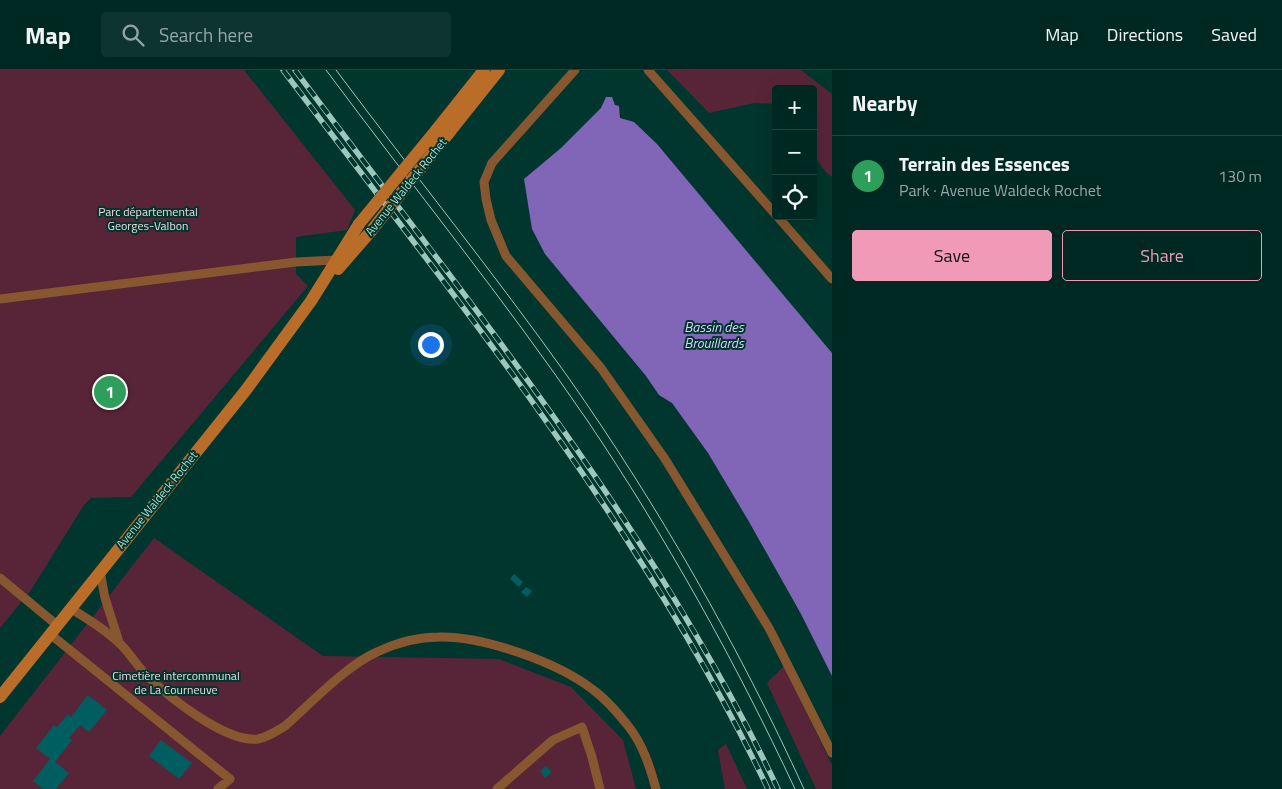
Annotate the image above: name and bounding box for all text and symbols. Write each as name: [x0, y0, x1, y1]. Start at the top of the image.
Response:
search box: [101, 12, 451, 57]
text: Map: [25, 17, 71, 53]
text: Search here: [159, 20, 253, 49]
icon: search: [119, 21, 147, 49]
text: Map: [1045, 21, 1079, 48]
text: Directions: [1107, 21, 1183, 48]
text: Saved: [1211, 21, 1257, 48]
map controls: [772, 85, 817, 220]
button: +: [772, 85, 817, 130]
text: Nearby: [852, 87, 917, 119]
button: −: [772, 130, 817, 175]
street label: Avenue Waldeck Rochet: [360, 133, 452, 240]
text: Terrain des Essences: [899, 149, 1070, 178]
text: 1: [864, 164, 872, 188]
text: 130 m: [1218, 164, 1262, 188]
button: locate: [772, 175, 817, 220]
text: Park · Avenue Waldeck Rochet: [899, 178, 1101, 202]
park label: Parc départemental Georges-Valbon: [98, 202, 198, 235]
button: Save: [852, 230, 1052, 281]
button: Share: [1062, 230, 1262, 281]
water label: Bassin des Brouillards: [684, 316, 745, 353]
your location: [418, 332, 444, 358]
pin: 1: [94, 373, 126, 411]
street label: Avenue Waldeck Rochet: [111, 446, 203, 553]
park label: Cimetière intercommunal de La Courneuve: [112, 666, 240, 699]

